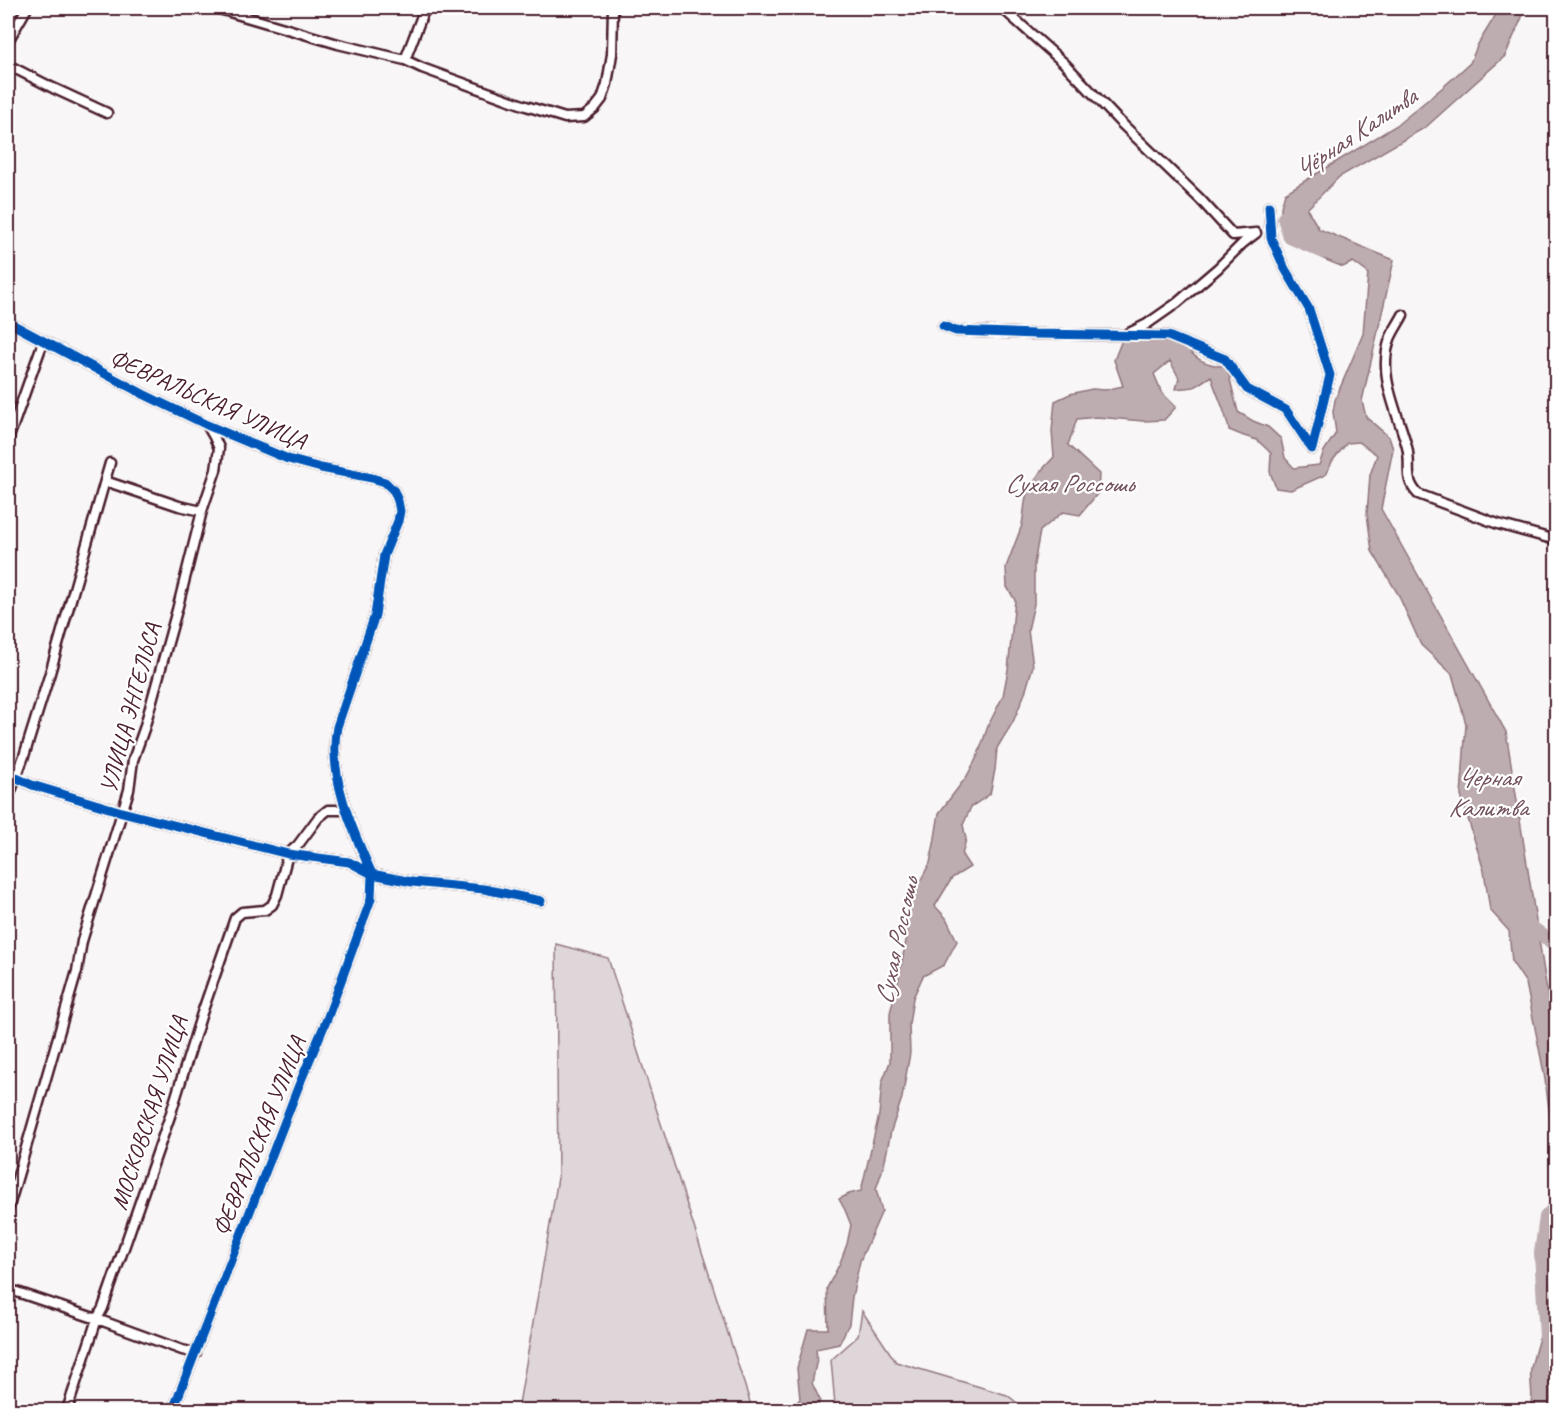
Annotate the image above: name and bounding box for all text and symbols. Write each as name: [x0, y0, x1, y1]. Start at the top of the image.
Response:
water label: Чёрная Калитва: [1288, 79, 1425, 186]
street label: ФЕВРАЛЬСКАЯ УЛИЦА: [105, 342, 312, 456]
water label: Сухая Россошь: [1005, 467, 1136, 500]
street label: УЛИЦА ЭНГЕЛЬСА: [93, 619, 167, 796]
water label: Черная Калитва: [1448, 761, 1531, 824]
water label: Сухая Россошь: [867, 872, 927, 1007]
street label: МОСКОВСКАЯ УЛИЦА: [104, 1012, 195, 1213]
street label: ФЕВРАЛЬСКАЯ УЛИЦА: [205, 1031, 313, 1240]

